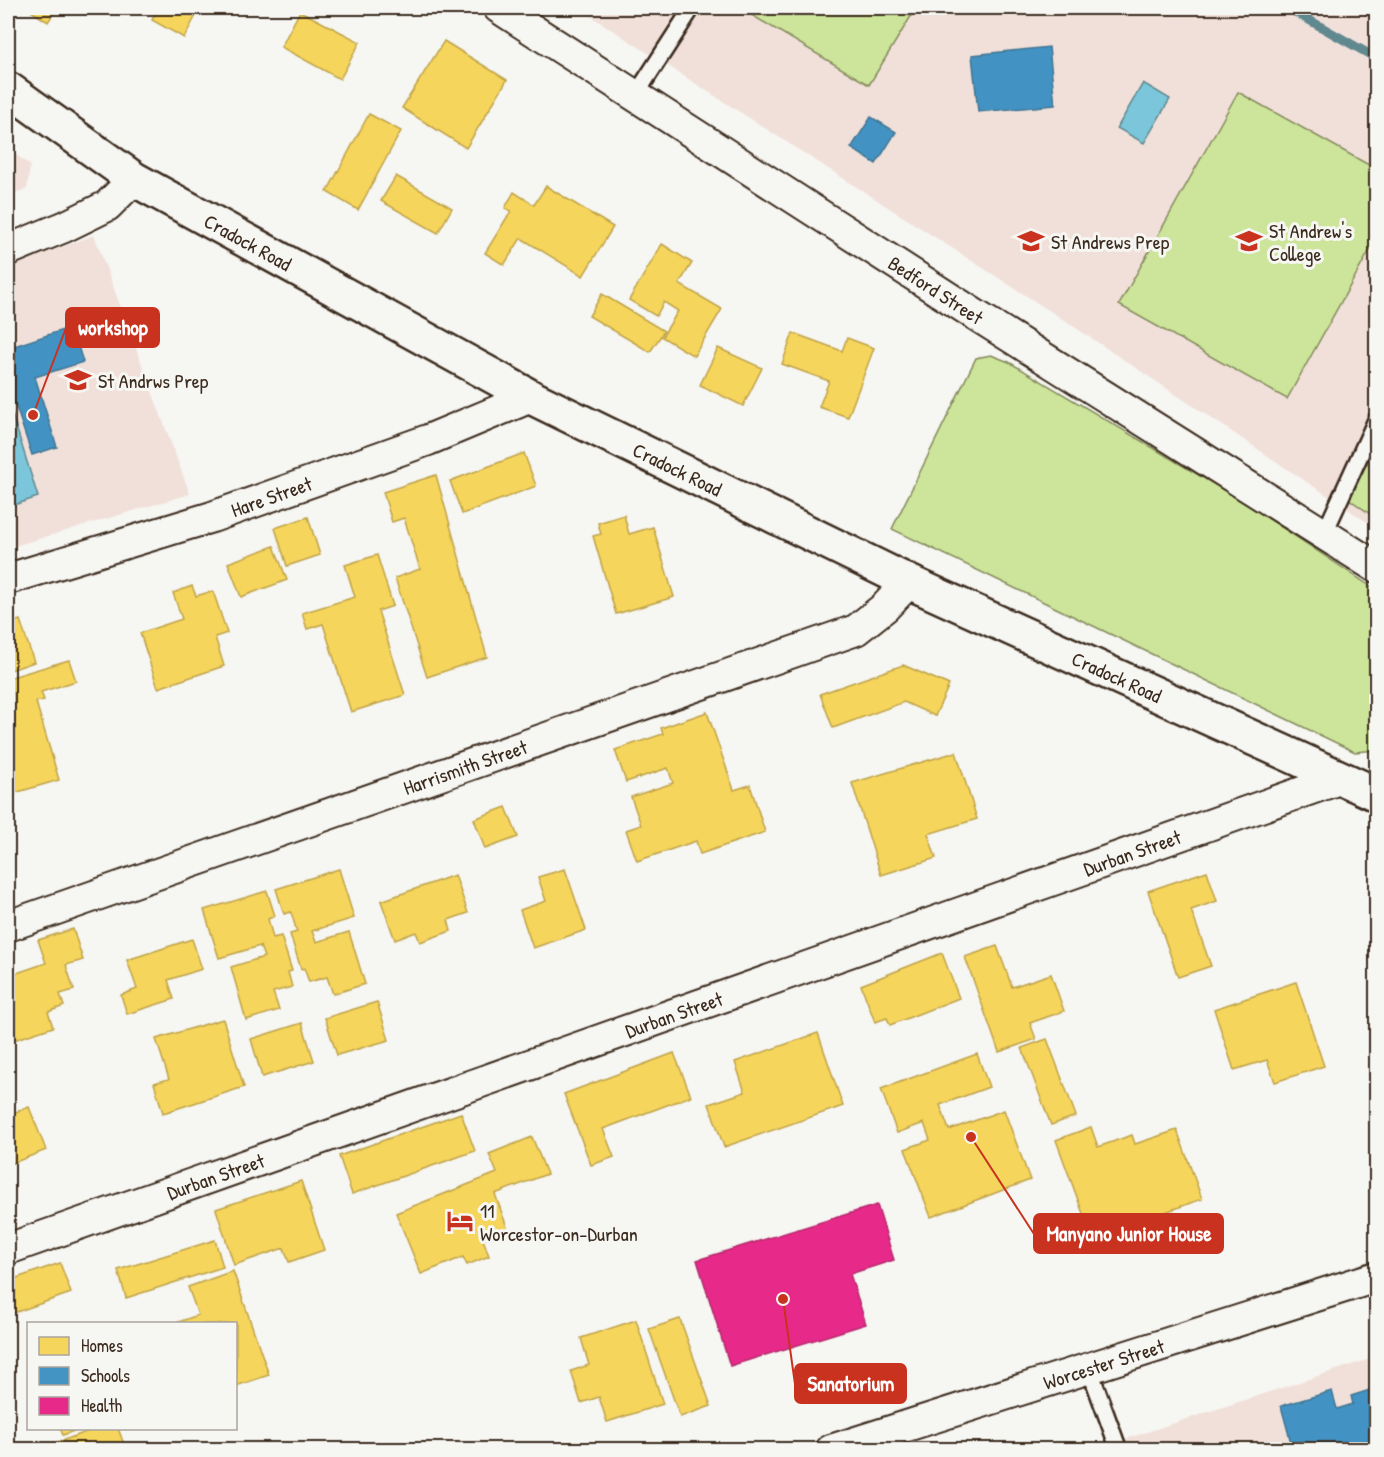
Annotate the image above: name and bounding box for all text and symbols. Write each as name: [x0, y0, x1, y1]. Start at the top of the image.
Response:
street label: Cradock Road: [200, 207, 297, 277]
place label: St Andrew's College: [1269, 217, 1352, 267]
school or university icon: St Andrews Prep: [1016, 226, 1046, 256]
school or university icon: St Andrew's College: [1234, 226, 1264, 256]
place label: St Andrews Prep: [1051, 228, 1170, 255]
street label: Bedford Street: [884, 249, 990, 331]
callout: workshop: [66, 308, 159, 347]
text: workshop: [78, 313, 149, 343]
school or university icon: St Andrws Prep: [63, 365, 93, 395]
place label: St Andrws Prep: [98, 367, 209, 394]
street label: Cradock Road: [629, 436, 727, 502]
street label: Hare Street: [227, 469, 316, 523]
street label: Cradock Road: [1068, 644, 1166, 709]
street label: Harrismith Street: [399, 732, 532, 801]
street label: Durban Street: [1080, 822, 1185, 882]
street label: Durban Street: [621, 984, 727, 1044]
street label: Durban Street: [163, 1146, 269, 1205]
place label: 11 Worcestor-on-Durban: [480, 1197, 638, 1247]
hotel icon: 11 Worcestor-on-Durban: [445, 1206, 475, 1236]
callout: Manyano Junior House: [1034, 1214, 1223, 1253]
text: Manyano Junior House: [1047, 1219, 1212, 1249]
legend: [27, 1322, 237, 1430]
street label: Worcester Street: [1040, 1331, 1168, 1395]
text: Homes: [81, 1333, 123, 1358]
text: Schools: [81, 1363, 130, 1388]
callout: Sanatorium: [795, 1364, 906, 1403]
text: Sanatorium: [808, 1369, 894, 1398]
text: Health: [81, 1393, 123, 1418]

